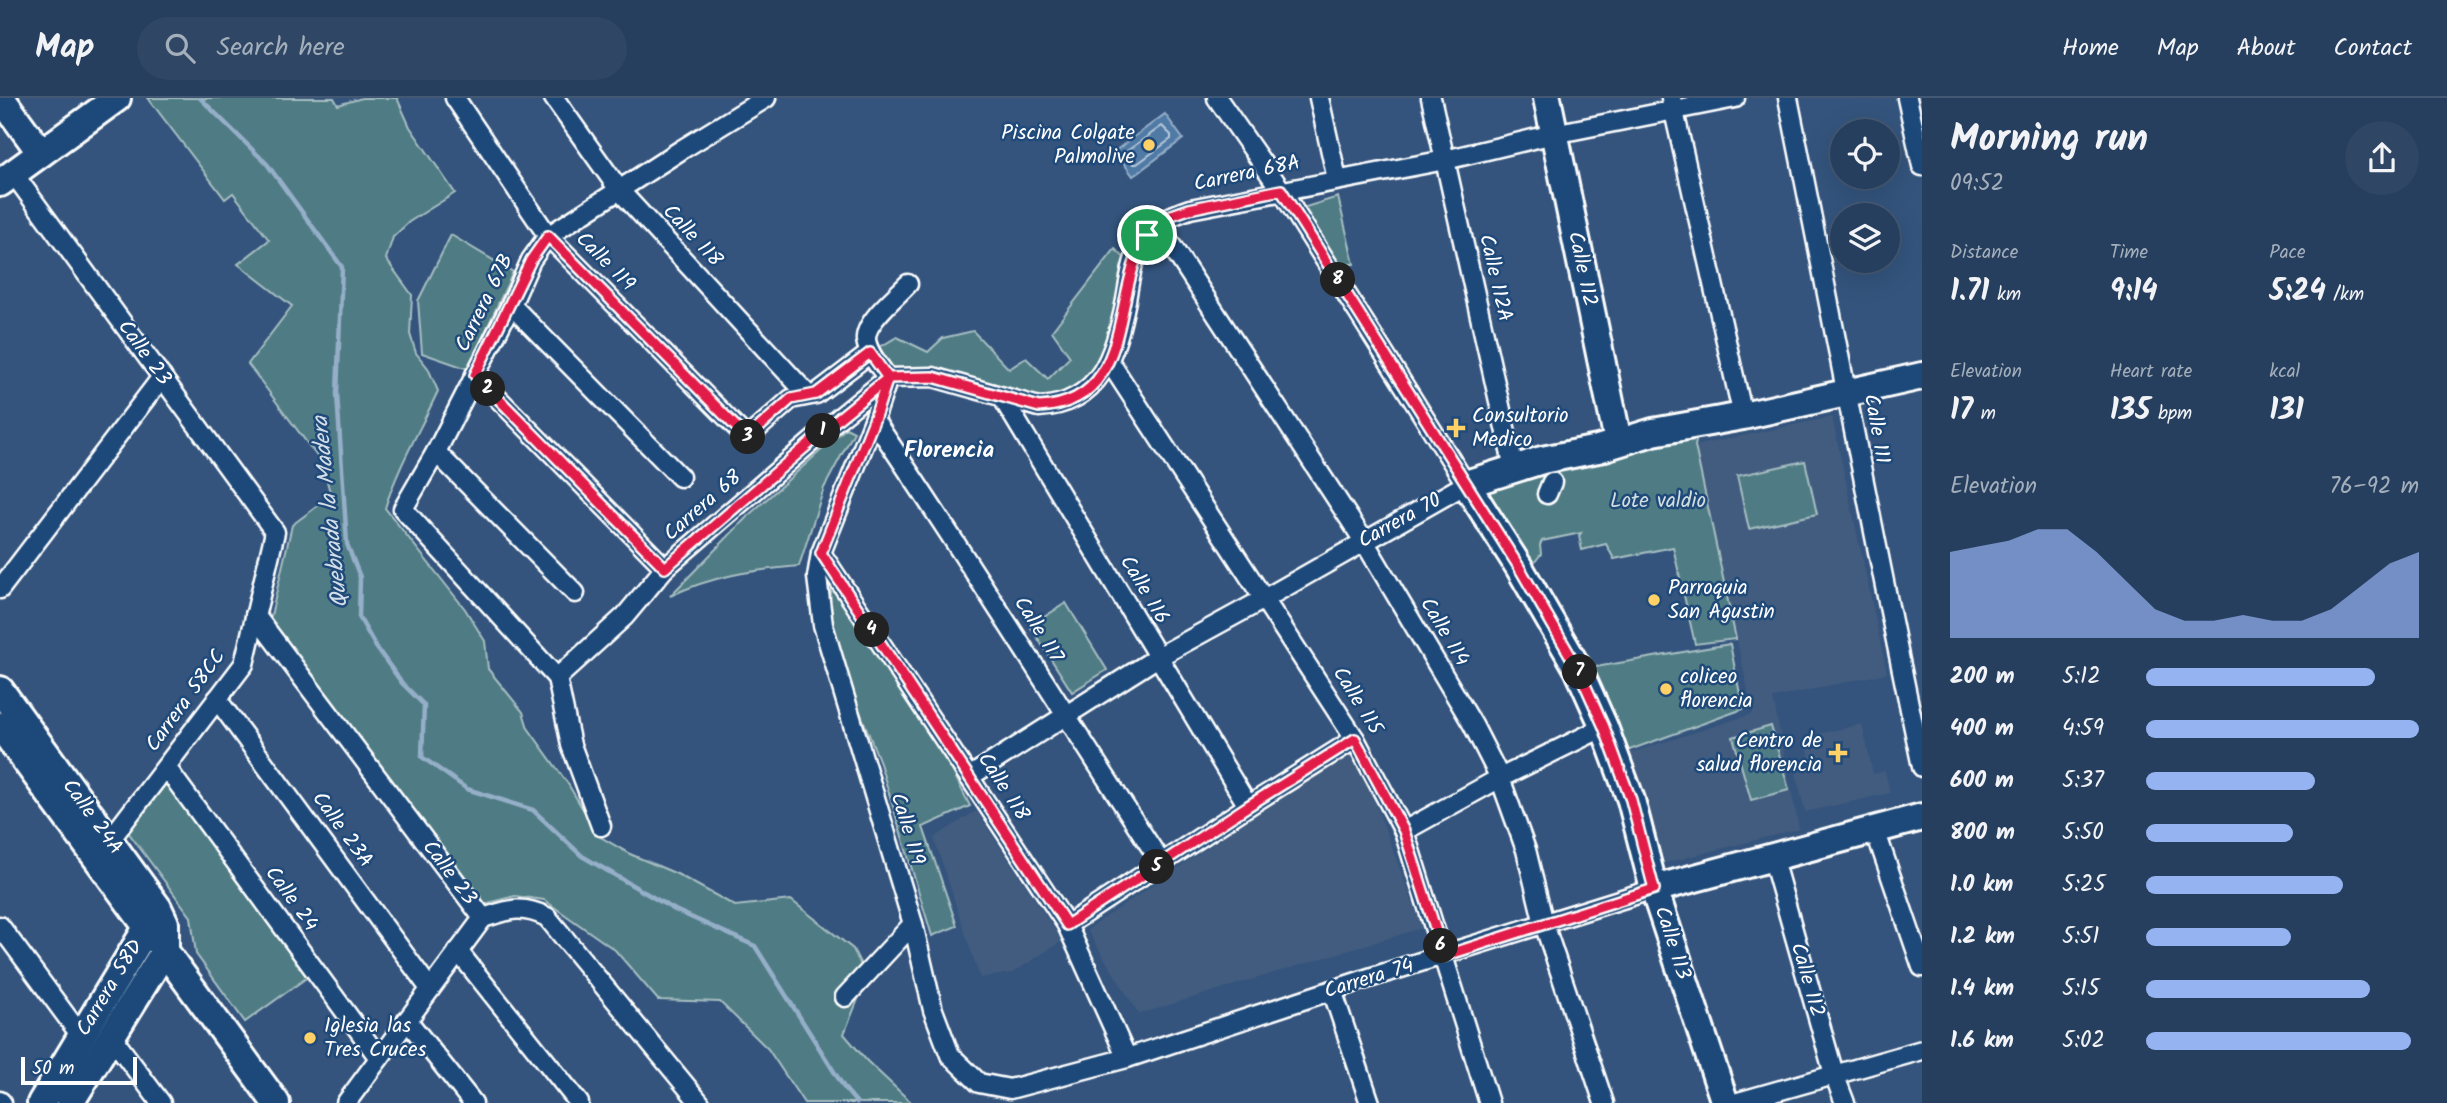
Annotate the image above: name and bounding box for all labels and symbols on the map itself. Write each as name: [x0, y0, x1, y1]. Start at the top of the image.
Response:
place label: Piscina Colgate Palmolive: [1001, 117, 1136, 174]
marker: Piscina Colgate Palmolive: [1141, 137, 1157, 153]
street label: Carrera 68A: [1191, 147, 1303, 201]
street label: Calle 118: [654, 197, 730, 275]
pin: [1117, 205, 1177, 265]
street label: Calle 119: [567, 224, 643, 300]
street label: Calle 112: [1558, 228, 1606, 310]
street label: Calle 112A: [1469, 231, 1521, 325]
street label: Carrera 67B: [447, 248, 523, 358]
pin: 8: [1320, 262, 1356, 298]
street label: Calle 23: [109, 313, 179, 393]
pin: 2: [470, 372, 505, 406]
street label: Calle 111: [1854, 391, 1898, 467]
place label: Consultorio Medico: [1472, 400, 1569, 457]
water label: Quebrada la Madera: [303, 412, 359, 610]
pin: 1: [806, 414, 840, 448]
marker: Consultorio Medico: [1446, 418, 1466, 438]
pin: 3: [730, 420, 766, 454]
district label: Florencia: [904, 433, 994, 469]
street label: Carrera 68: [656, 462, 750, 550]
street label: Carrera 70: [1352, 484, 1448, 558]
park label: Lote valdio: [1610, 485, 1706, 518]
street label: Calle 116: [1110, 549, 1178, 631]
place label: Parroquia San Agustin: [1668, 572, 1775, 629]
street label: Calle 117: [1005, 590, 1072, 671]
street label: Calle 114: [1410, 591, 1478, 673]
marker: Parroquia San Agustin: [1646, 592, 1662, 608]
pin: 4: [854, 612, 890, 648]
street label: Carrera 58CC: [137, 643, 235, 759]
pin: 7: [1562, 654, 1598, 690]
street label: Calle 115: [1323, 660, 1392, 743]
place label: coliceo florencia: [1680, 661, 1753, 718]
marker: coliceo florencia: [1658, 681, 1674, 697]
place label: Centro de salud florencia: [1696, 725, 1823, 782]
marker: Centro de salud florencia: [1828, 743, 1848, 763]
street label: Calle 118: [968, 746, 1038, 828]
street label: Calle 24A: [53, 772, 131, 862]
street label: Calle 23A: [303, 785, 381, 875]
street label: Calle 119: [880, 789, 934, 869]
street label: Calle 23: [413, 833, 485, 913]
pin: 5: [1140, 850, 1174, 884]
street label: Calle 24: [256, 859, 326, 939]
street label: Calle 113: [1645, 902, 1699, 984]
pin: 6: [1424, 928, 1458, 964]
street label: Carrera 58D: [68, 933, 152, 1043]
street label: Calle 112: [1781, 939, 1833, 1021]
street label: Carrera 74: [1320, 950, 1418, 1008]
place label: Iglesia las Tres Cruces: [324, 1010, 426, 1067]
marker: Iglesia las Tres Cruces: [302, 1030, 318, 1046]
scale bar: [21, 1054, 136, 1086]

